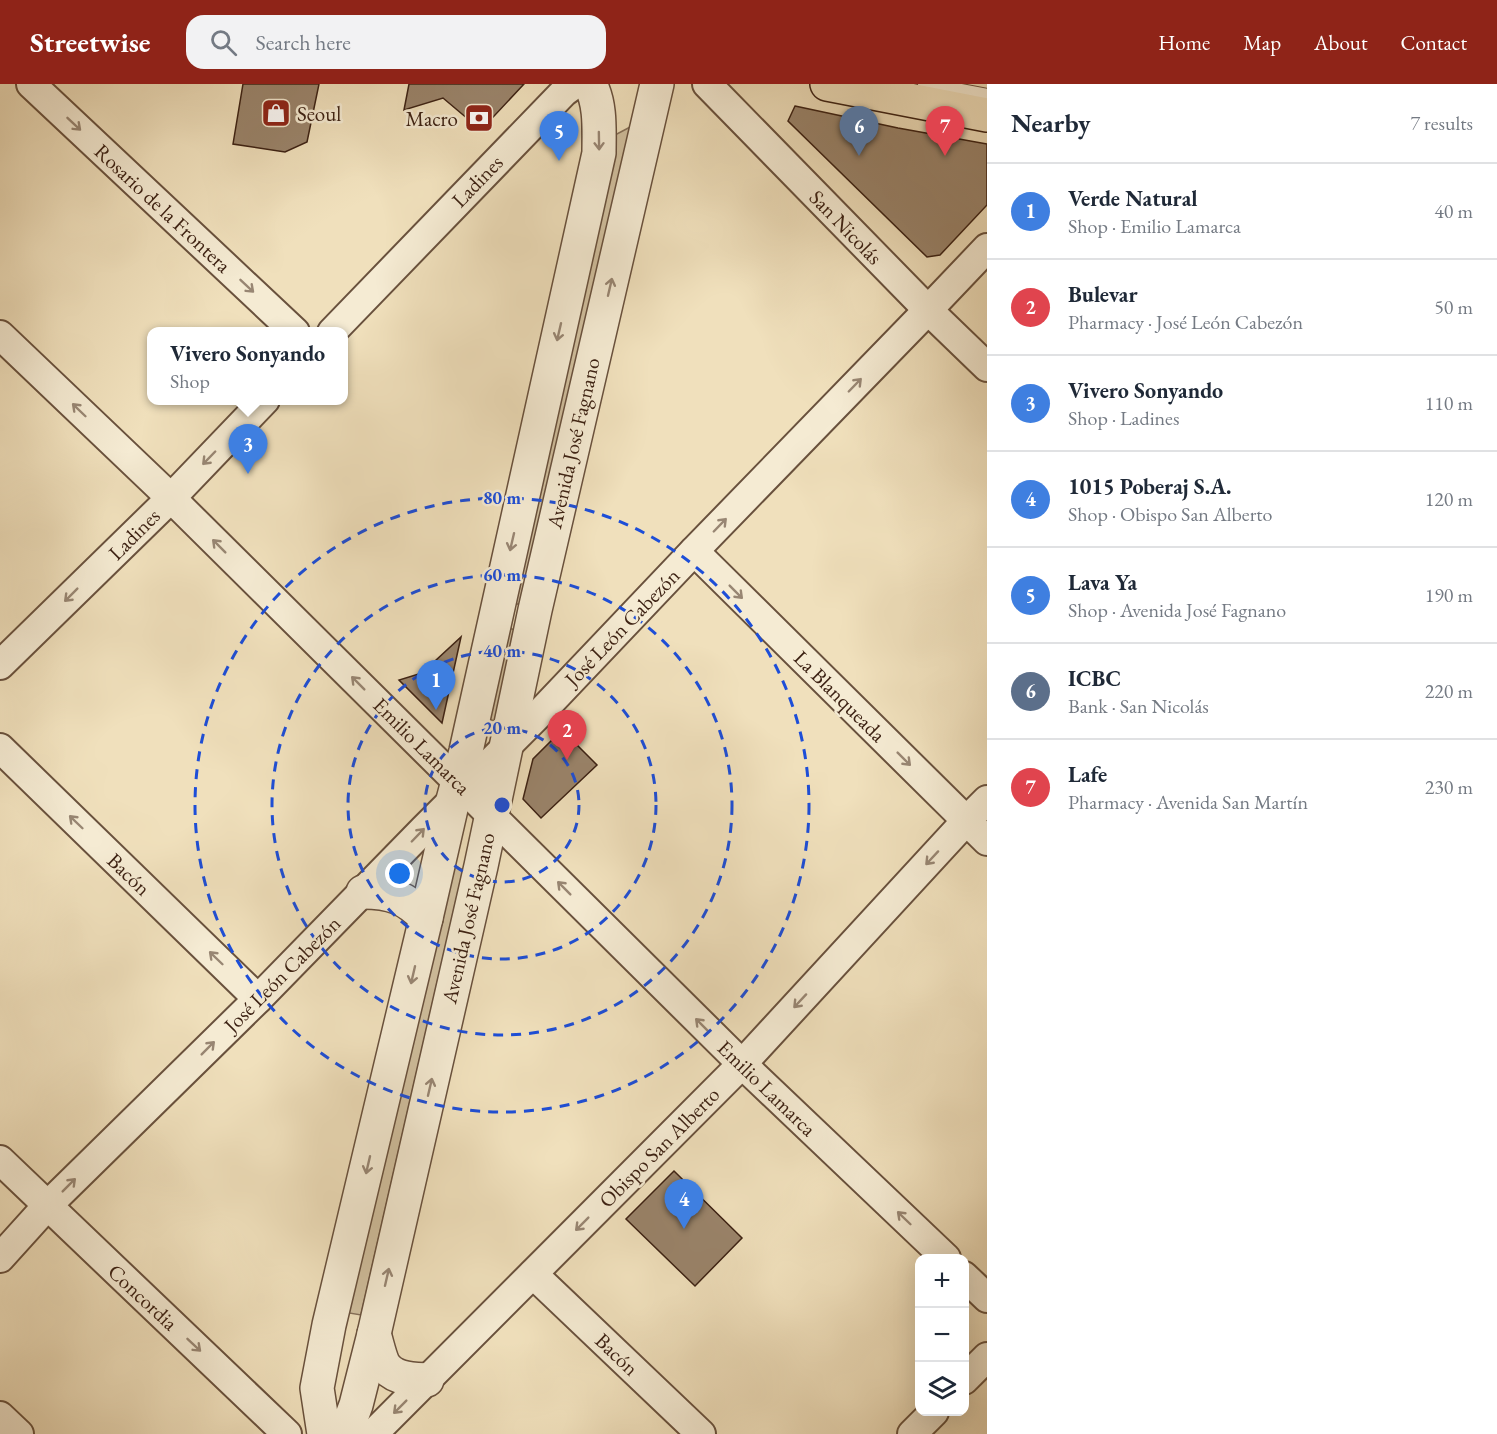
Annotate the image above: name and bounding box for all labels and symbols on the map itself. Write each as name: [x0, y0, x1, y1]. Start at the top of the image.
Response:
shop icon: Seoul: [260, 97, 292, 129]
place label: Seoul: [297, 100, 341, 127]
bank icon: Macro: [463, 102, 495, 134]
place label: Macro: [405, 105, 458, 132]
pin: 6: [840, 106, 878, 156]
pin: 7: [926, 106, 964, 156]
pin: 5: [540, 112, 578, 161]
one-way arrow: [66, 117, 81, 131]
one-way arrow: [593, 130, 605, 150]
street label: Rosario de la Frontera: [89, 138, 238, 279]
street label: Ladines: [446, 149, 509, 213]
street label: San Nicolás: [804, 184, 888, 270]
one-way arrow: [604, 278, 616, 297]
one-way arrow: [239, 279, 254, 293]
one-way arrow: [553, 322, 565, 341]
street label: Avenida José Fagnano: [540, 355, 606, 532]
one-way arrow: [848, 378, 863, 393]
one-way arrow: [71, 403, 86, 417]
pin: 3: [228, 424, 268, 474]
one-way arrow: [202, 450, 217, 465]
text: 80 m: [483, 486, 521, 509]
street label: Ladines: [102, 502, 166, 566]
one-way arrow: [712, 517, 727, 532]
one-way arrow: [506, 533, 518, 552]
one-way arrow: [211, 538, 226, 553]
street label: José León Cabezón: [557, 562, 685, 693]
text: 60 m: [483, 563, 521, 586]
one-way arrow: [728, 585, 743, 600]
one-way arrow: [64, 588, 79, 603]
text: 40 m: [483, 639, 521, 662]
street label: La Blanqueada: [788, 644, 892, 748]
pin: 1: [416, 660, 456, 710]
one-way arrow: [350, 675, 365, 690]
street label: Emilio Lamarca: [368, 692, 477, 801]
pin: 2: [548, 710, 586, 760]
text: 20 m: [483, 716, 521, 739]
one-way arrow: [896, 752, 911, 767]
centre of rings: [492, 795, 512, 815]
one-way arrow: [69, 815, 84, 830]
one-way arrow: [411, 827, 426, 842]
street label: Avenida José Fagnano: [435, 830, 501, 1007]
street label: Bacón: [102, 847, 156, 901]
one-way arrow: [925, 850, 939, 865]
your location: [385, 859, 414, 888]
one-way arrow: [556, 880, 571, 895]
street label: José León Cabezón: [216, 910, 346, 1040]
one-way arrow: [208, 951, 223, 966]
one-way arrow: [406, 965, 418, 984]
one-way arrow: [793, 993, 807, 1008]
one-way arrow: [695, 1017, 710, 1032]
street label: Emilio Lamarca: [712, 1034, 823, 1142]
one-way arrow: [200, 1041, 215, 1056]
one-way arrow: [425, 1077, 437, 1096]
street label: Obispo San Alberto: [593, 1081, 725, 1213]
one-way arrow: [361, 1155, 373, 1174]
one-way arrow: [61, 1178, 76, 1193]
pin: 4: [664, 1180, 704, 1229]
one-way arrow: [896, 1211, 911, 1225]
one-way arrow: [575, 1217, 589, 1232]
street label: Concordia: [102, 1258, 184, 1337]
one-way arrow: [382, 1268, 394, 1287]
street label: Bacón: [590, 1327, 644, 1381]
one-way arrow: [186, 1338, 201, 1352]
one-way arrow: [392, 1400, 407, 1414]

